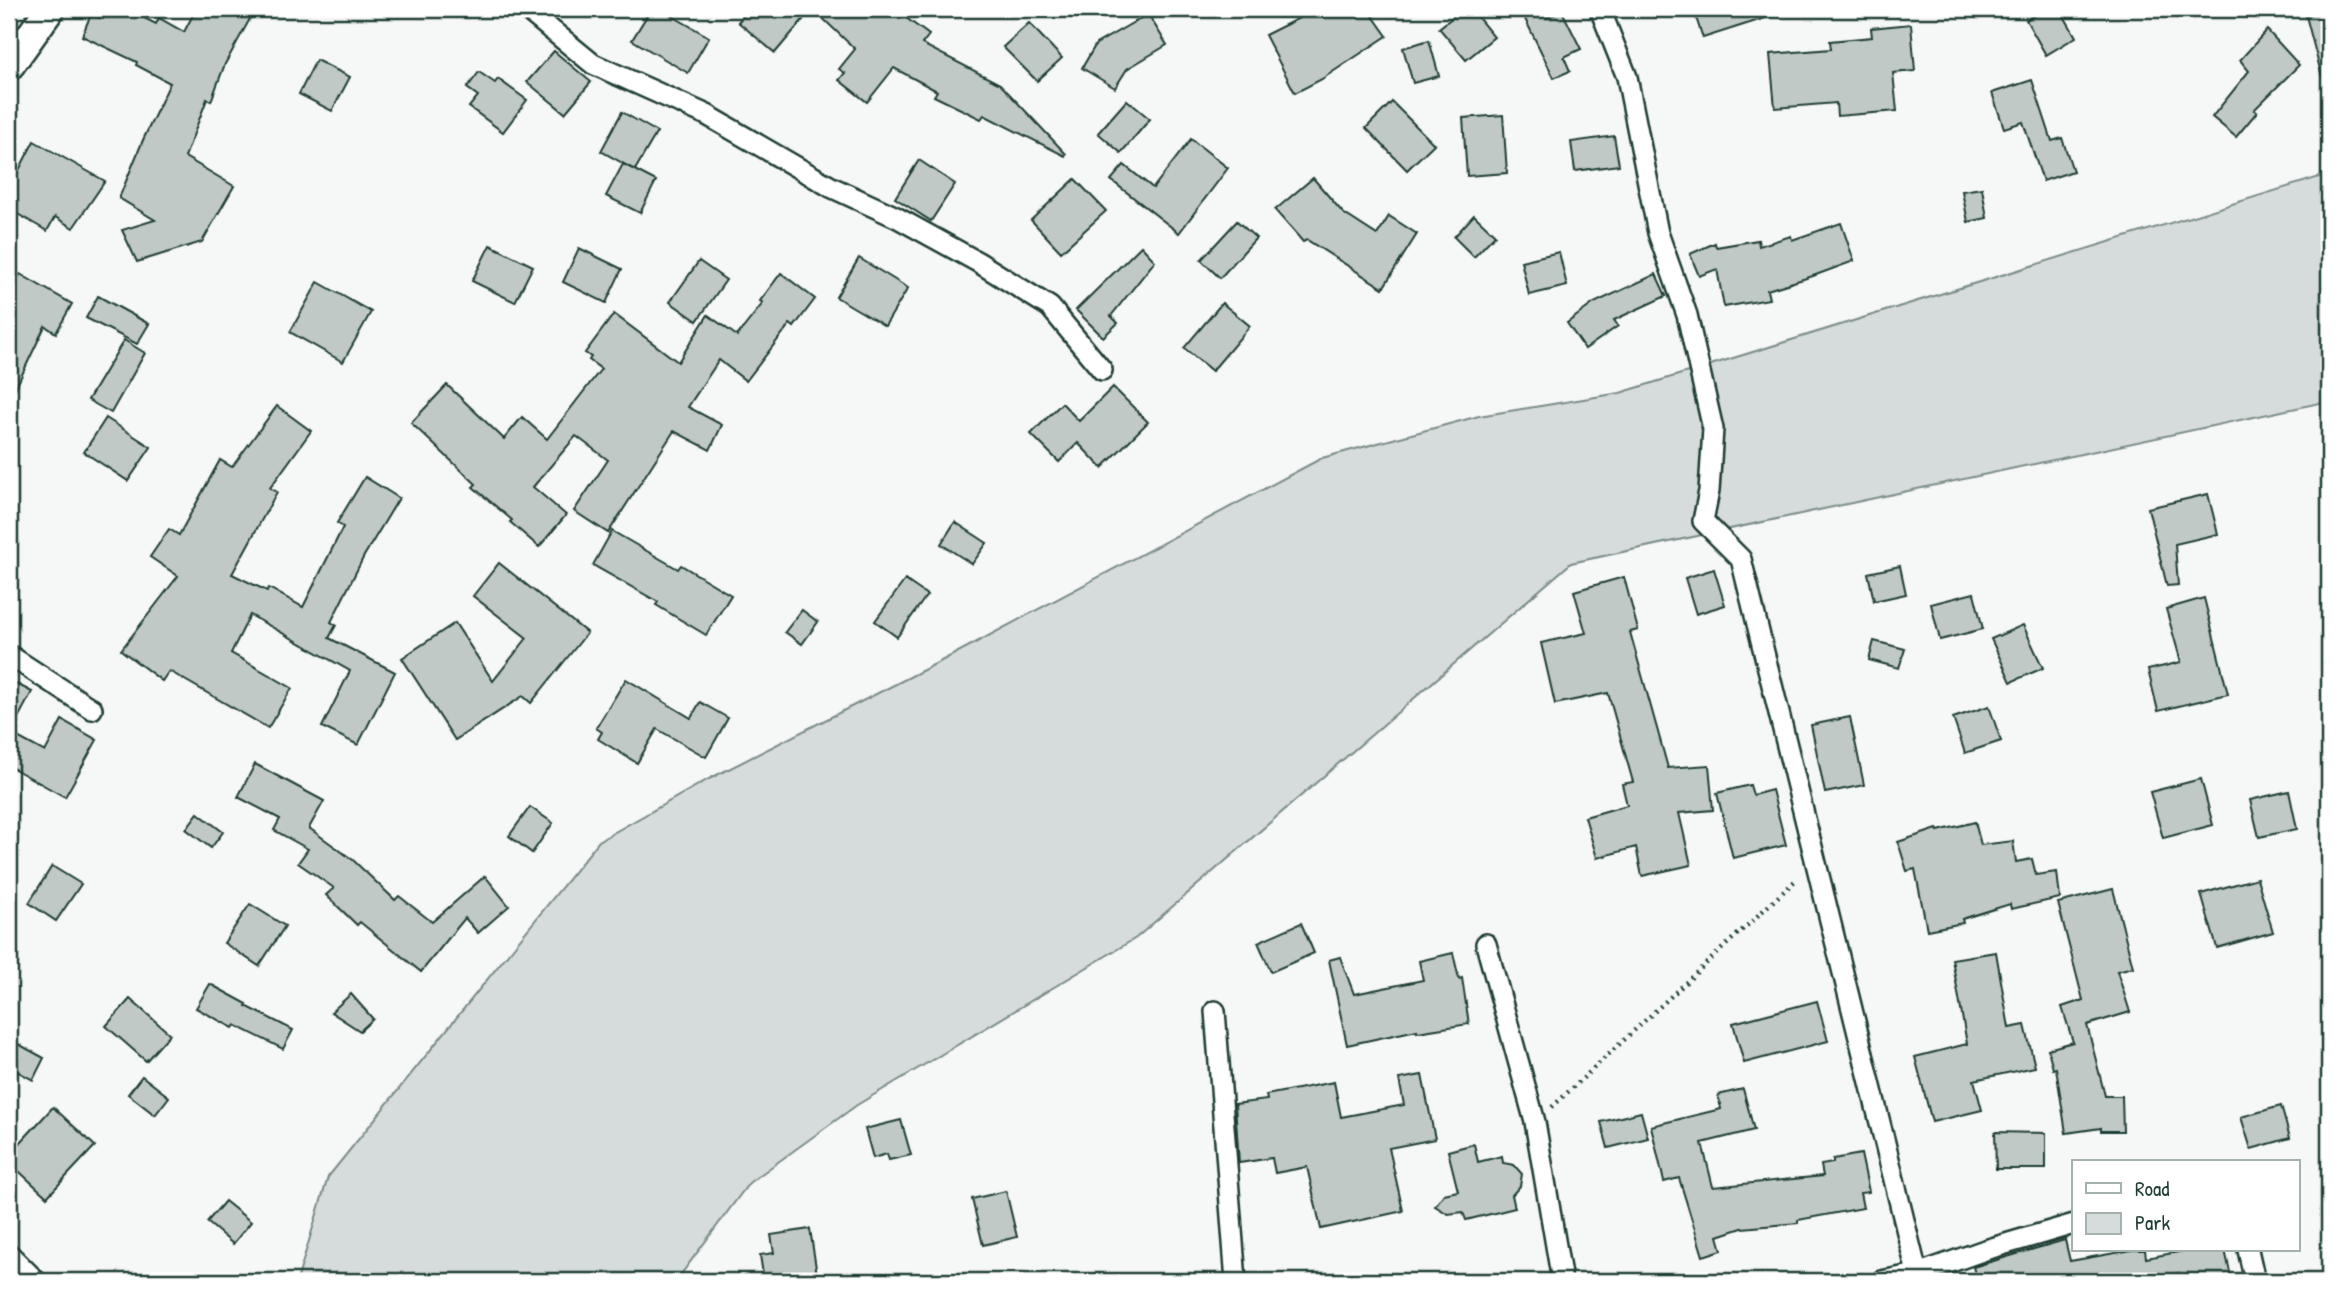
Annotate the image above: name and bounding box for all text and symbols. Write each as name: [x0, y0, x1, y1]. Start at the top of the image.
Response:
legend: [2072, 1160, 2300, 1252]
text: Road: [2135, 1174, 2169, 1203]
text: Park: [2135, 1208, 2170, 1237]

